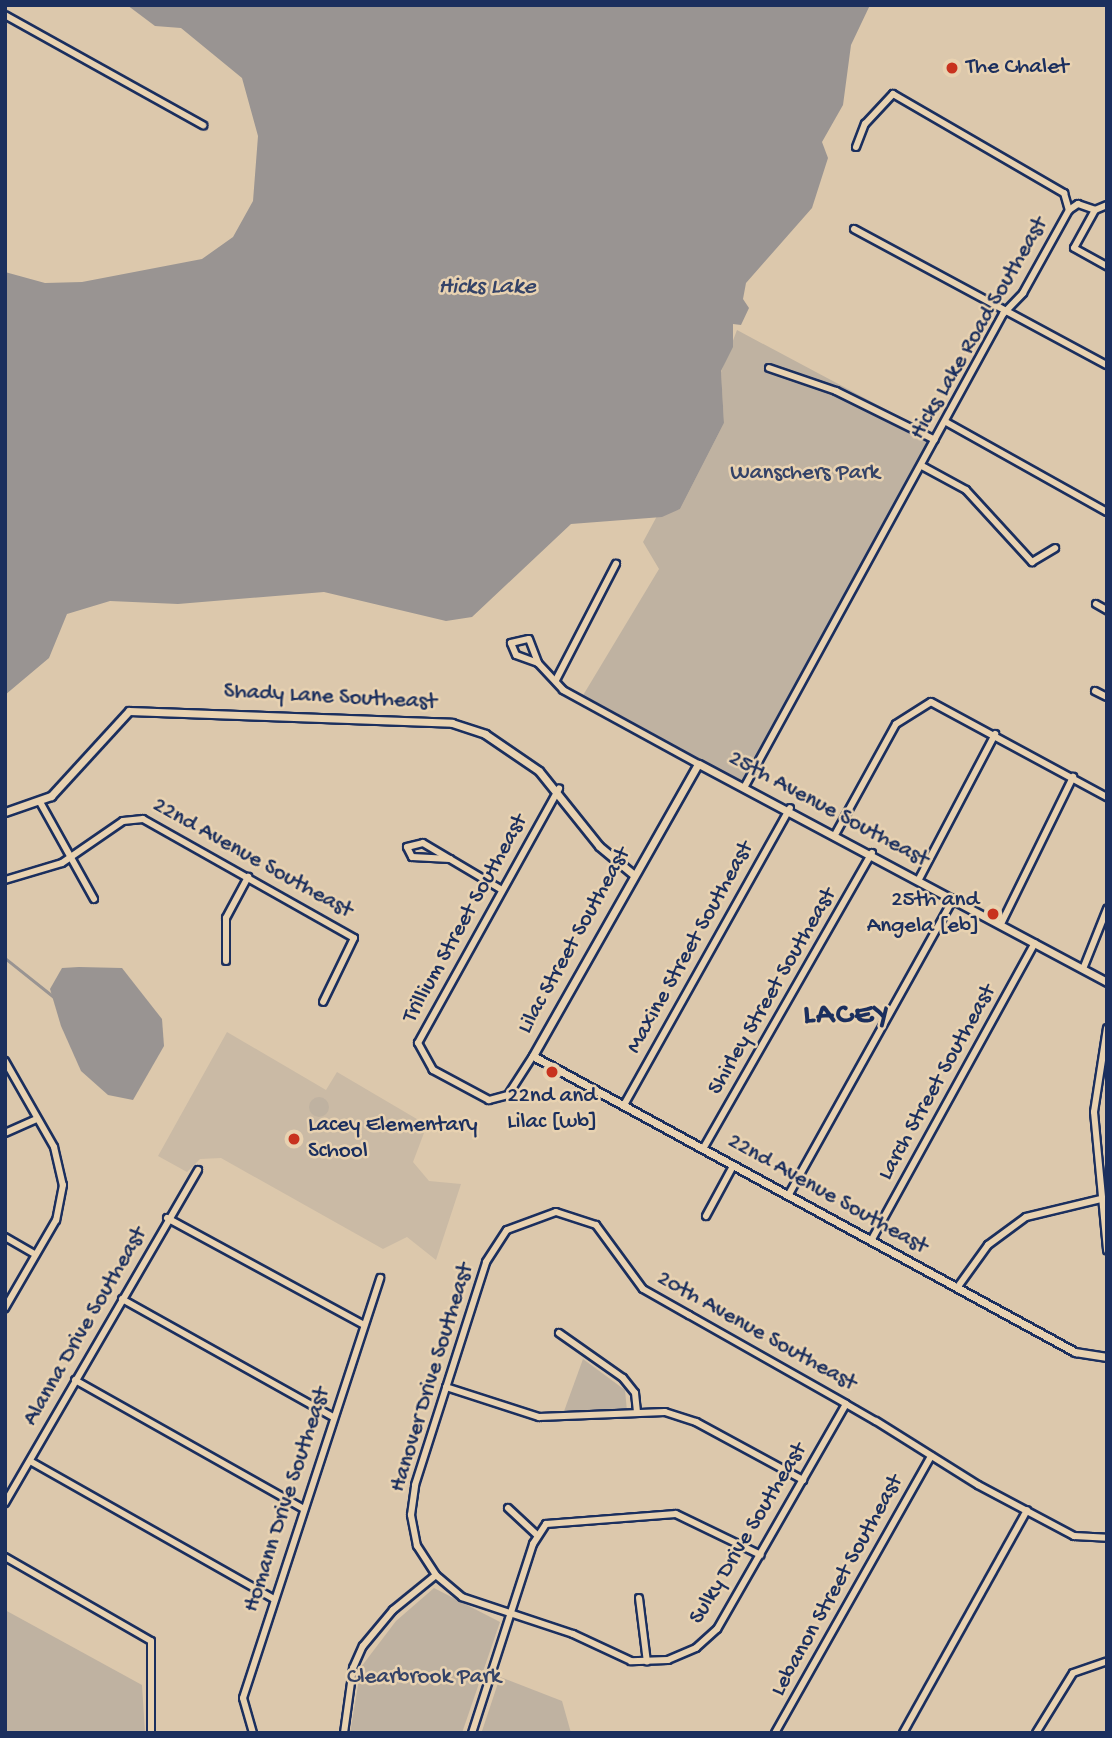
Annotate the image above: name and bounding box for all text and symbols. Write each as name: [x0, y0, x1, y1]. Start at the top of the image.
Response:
place label: The Chalet: [966, 54, 1068, 82]
marker: The Chalet: [944, 60, 960, 76]
street label: Hicks Lake Road Southeast: [905, 213, 1055, 445]
water label: Hicks Lake: [438, 274, 536, 302]
park label: Wanschers Park: [730, 460, 880, 488]
street label: Shady Lane Southeast: [223, 679, 437, 717]
street label: 25th Avenue Southeast: [723, 746, 933, 874]
street label: 22nd Avenue Southeast: [147, 792, 357, 926]
street label: Trillium Street Southeast: [397, 810, 535, 1028]
street label: Maxine Street Southeast: [621, 837, 761, 1059]
street label: Lilac Street Southeast: [512, 843, 638, 1039]
street label: Shirley Street Southeast: [702, 884, 844, 1100]
place label: 25th and Angela [eb]: [867, 887, 979, 941]
marker: 25th and Angela [eb]: [985, 906, 1001, 922]
street label: Larch Street Southeast: [873, 980, 1003, 1186]
district label: LACEY: [804, 999, 890, 1035]
marker: 22nd and Lilac [wb]: [544, 1064, 560, 1080]
place label: 22nd and Lilac [wb]: [507, 1083, 597, 1137]
place label: Lacey Elementary School: [308, 1112, 478, 1166]
street label: 22nd Avenue Southeast: [722, 1128, 932, 1262]
marker: Lacey Elementary School: [286, 1131, 302, 1147]
street label: Alanna Drive Southeast: [18, 1223, 154, 1431]
street label: Hanover Drive Southeast: [385, 1260, 481, 1496]
street label: 20th Avenue Southeast: [651, 1266, 861, 1398]
street label: Homann Drive Southeast: [239, 1384, 337, 1616]
street label: Sulky Drive Southeast: [684, 1438, 814, 1630]
street label: Lebanon Street Southeast: [766, 1470, 910, 1702]
park label: Clearbrook Park: [347, 1664, 501, 1692]

